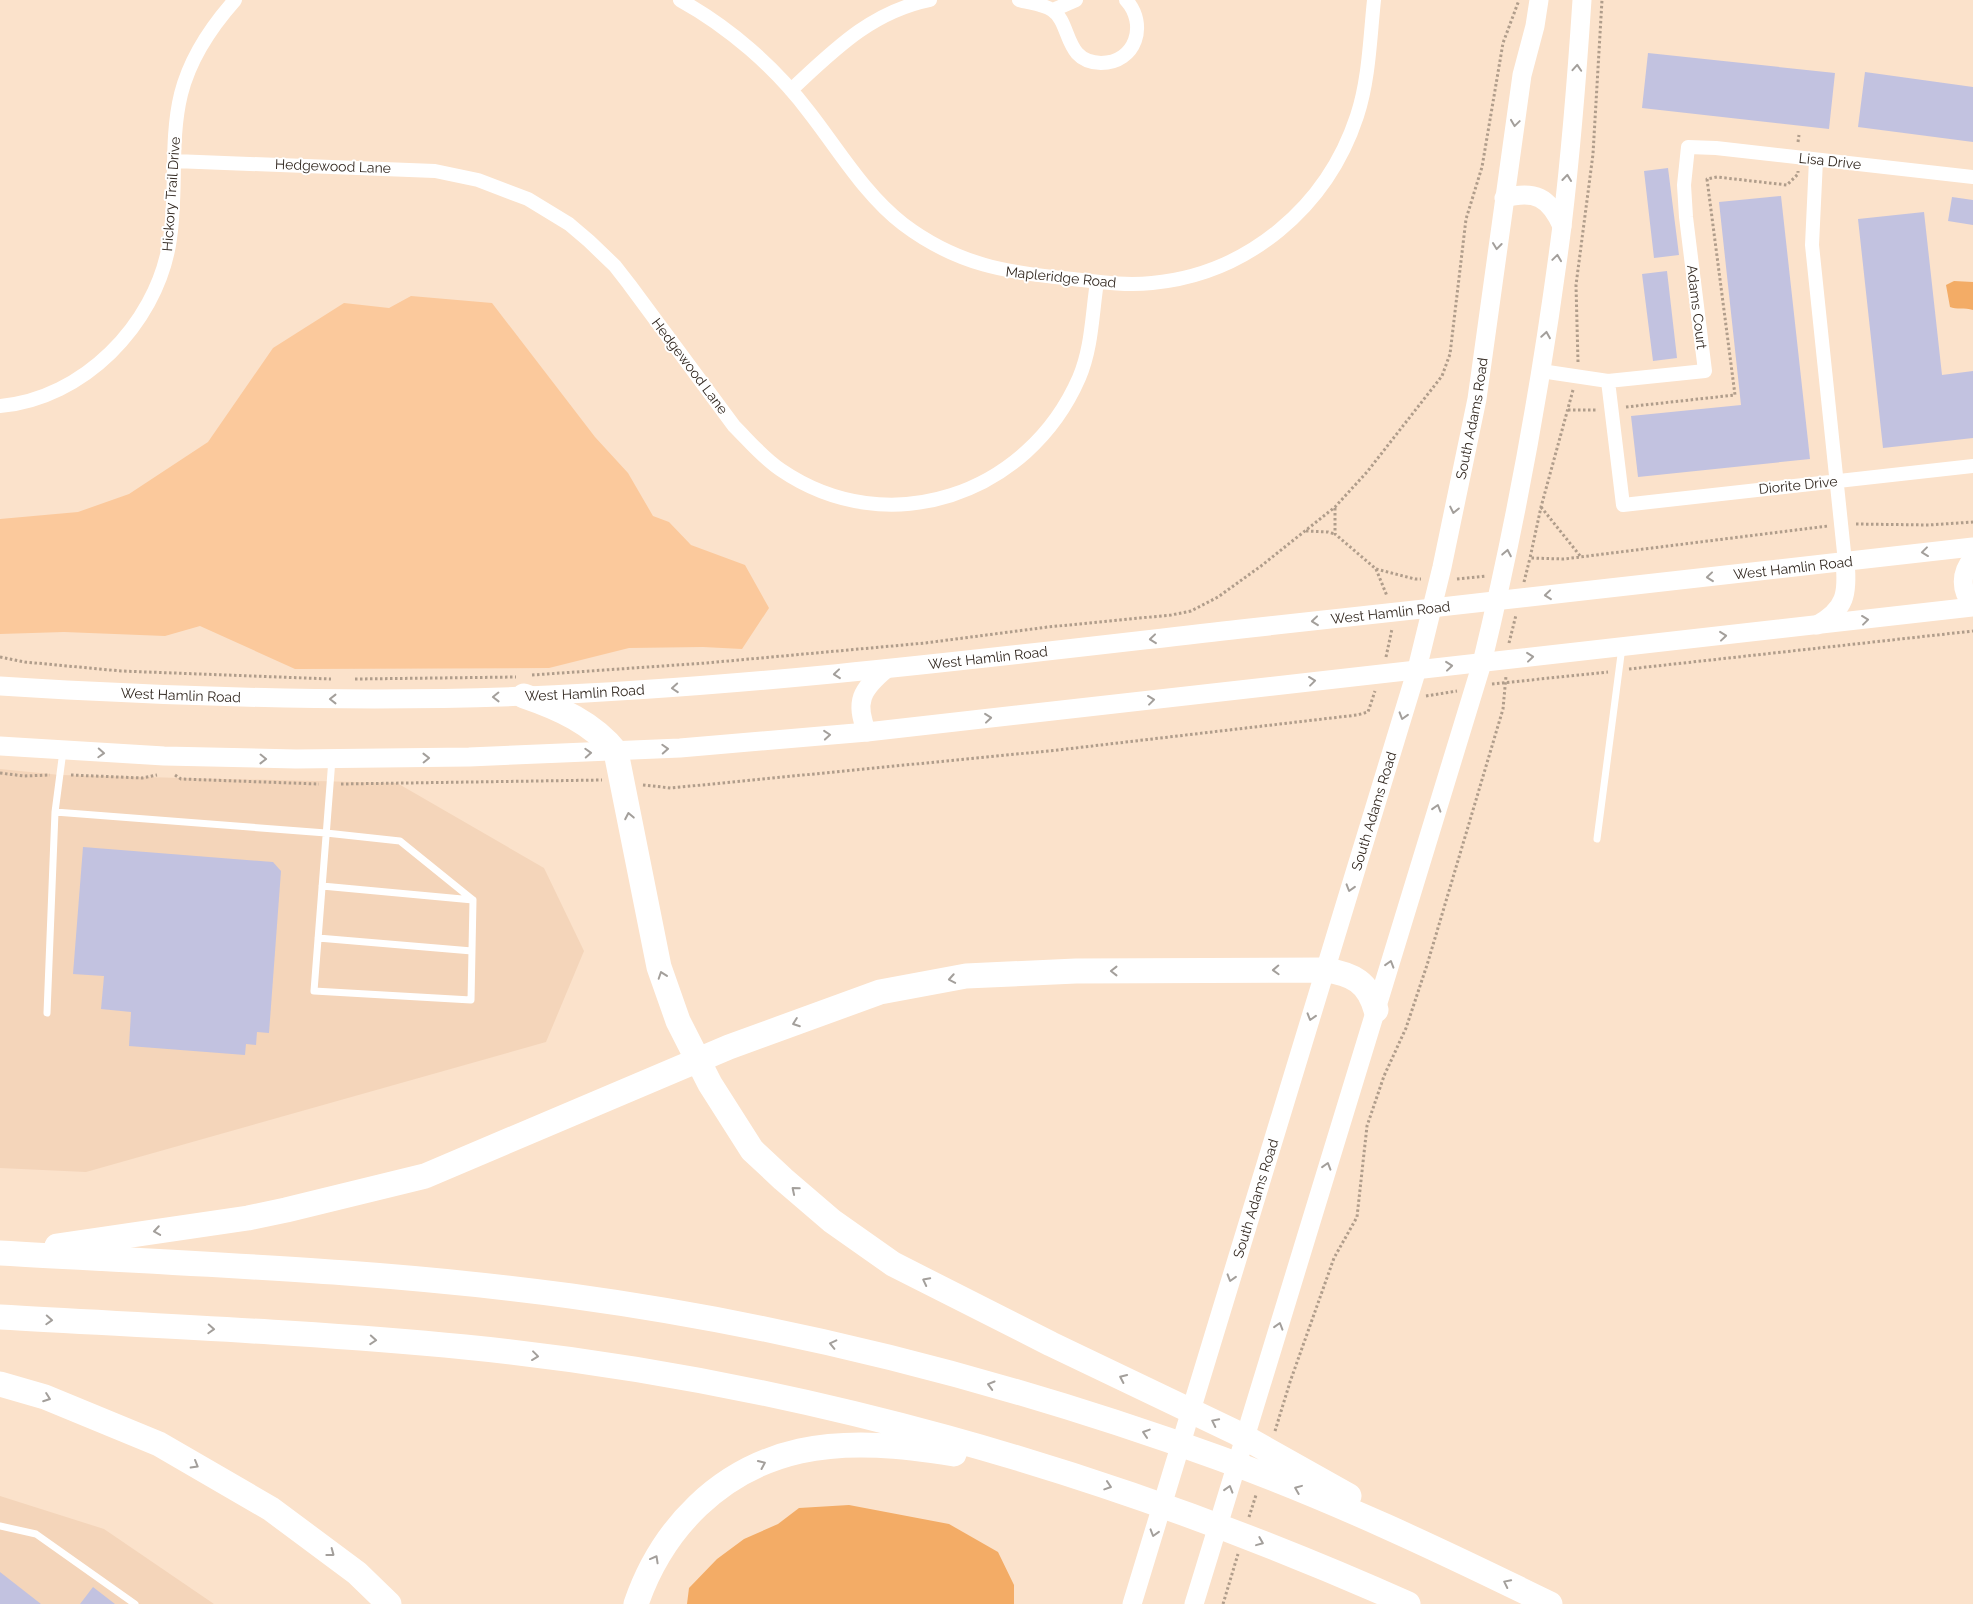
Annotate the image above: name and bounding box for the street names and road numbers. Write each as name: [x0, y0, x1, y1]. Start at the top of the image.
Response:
street label: Hickory Trail Drive: [159, 136, 183, 252]
street label: Lisa Drive: [1798, 150, 1862, 172]
street label: Hedgewood Lane: [275, 156, 391, 176]
street label: Mapleridge Road: [1005, 263, 1117, 291]
street label: Adams Court: [1684, 264, 1710, 350]
street label: Hedgewood Lane: [649, 315, 731, 417]
street label: South Adams Road: [1452, 357, 1491, 481]
street label: Diorite Drive: [1758, 473, 1838, 497]
street label: West Hamlin Road: [1732, 553, 1854, 583]
street label: West Hamlin Road: [1330, 598, 1451, 627]
street label: West Hamlin Road: [927, 643, 1049, 672]
street label: West Hamlin Road: [524, 682, 645, 704]
street label: West Hamlin Road: [120, 685, 241, 705]
street label: South Adams Road: [1348, 750, 1399, 872]
street label: South Adams Road: [1230, 1137, 1281, 1260]

